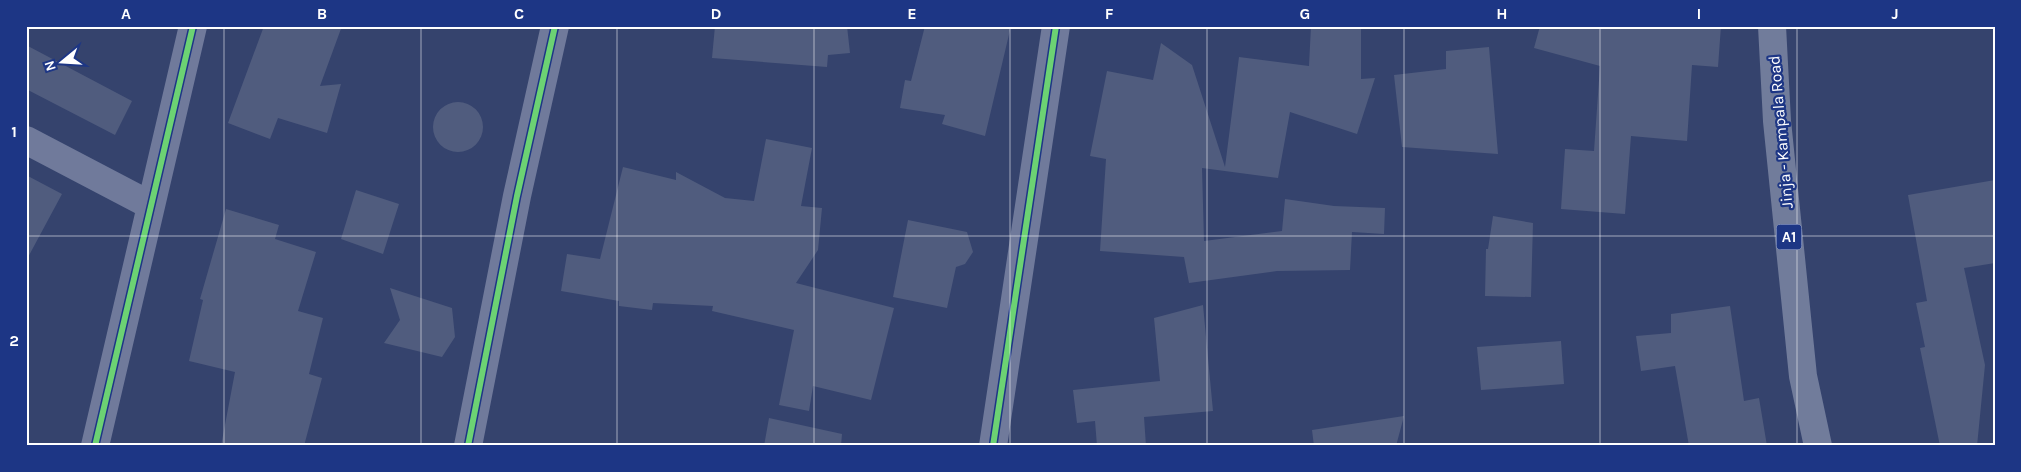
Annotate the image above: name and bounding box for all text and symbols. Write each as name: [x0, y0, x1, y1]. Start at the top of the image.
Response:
text: A: [121, 4, 131, 23]
text: B: [317, 4, 327, 23]
text: C: [514, 4, 524, 23]
text: D: [711, 4, 722, 23]
text: E: [907, 4, 917, 23]
text: F: [1105, 4, 1114, 23]
text: G: [1300, 4, 1310, 23]
text: H: [1496, 4, 1508, 23]
text: I: [1697, 4, 1701, 23]
text: J: [1891, 4, 1899, 23]
north arrow: [38, 38, 88, 88]
street label: Jinja - Kampala Road: [1764, 55, 1797, 209]
text: N: [40, 58, 60, 73]
text: 1: [11, 122, 17, 141]
road number: A1: [1776, 224, 1802, 250]
text: 2: [9, 331, 19, 350]

